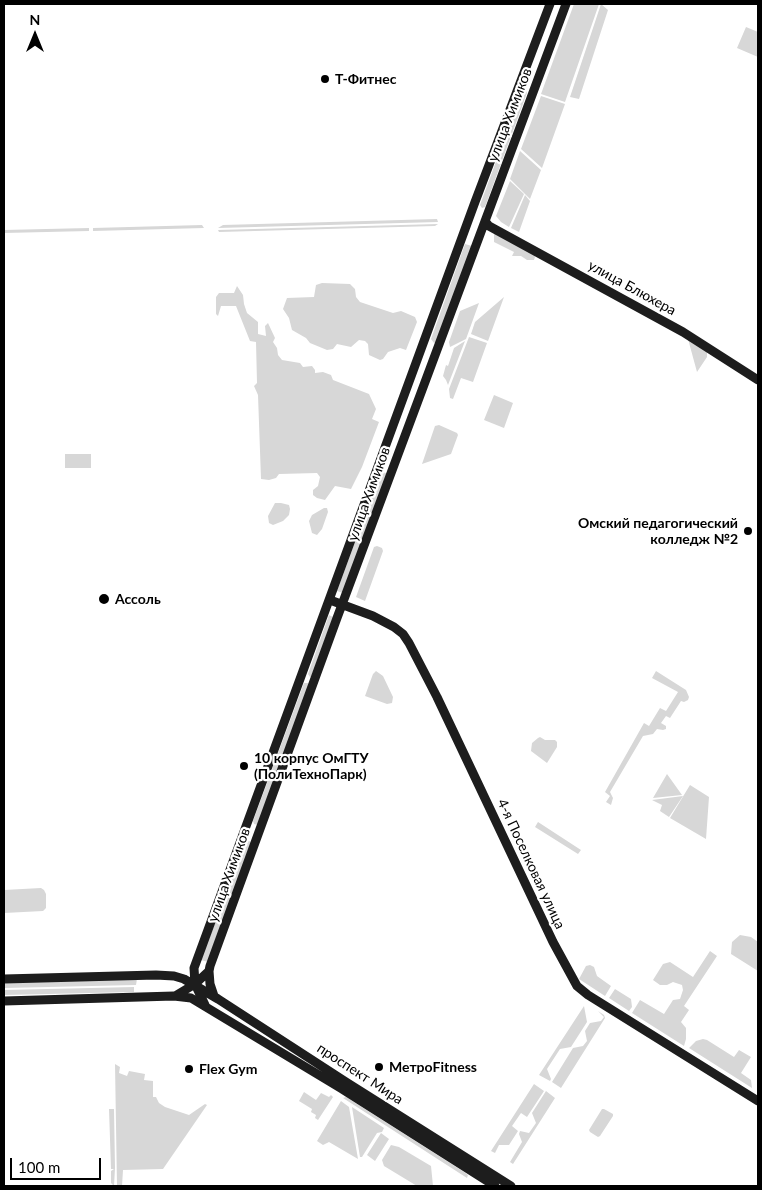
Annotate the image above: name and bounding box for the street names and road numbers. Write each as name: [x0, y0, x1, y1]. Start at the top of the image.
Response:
street label: улица Химиков: [484, 66, 536, 164]
street label: улица Блюхера: [585, 257, 679, 319]
street label: улица Химиков: [344, 445, 394, 543]
street label: 4-я Поселковая улица: [493, 796, 569, 932]
street label: улица Химиков: [204, 826, 254, 924]
street label: проспект Мира: [314, 1040, 406, 1108]

